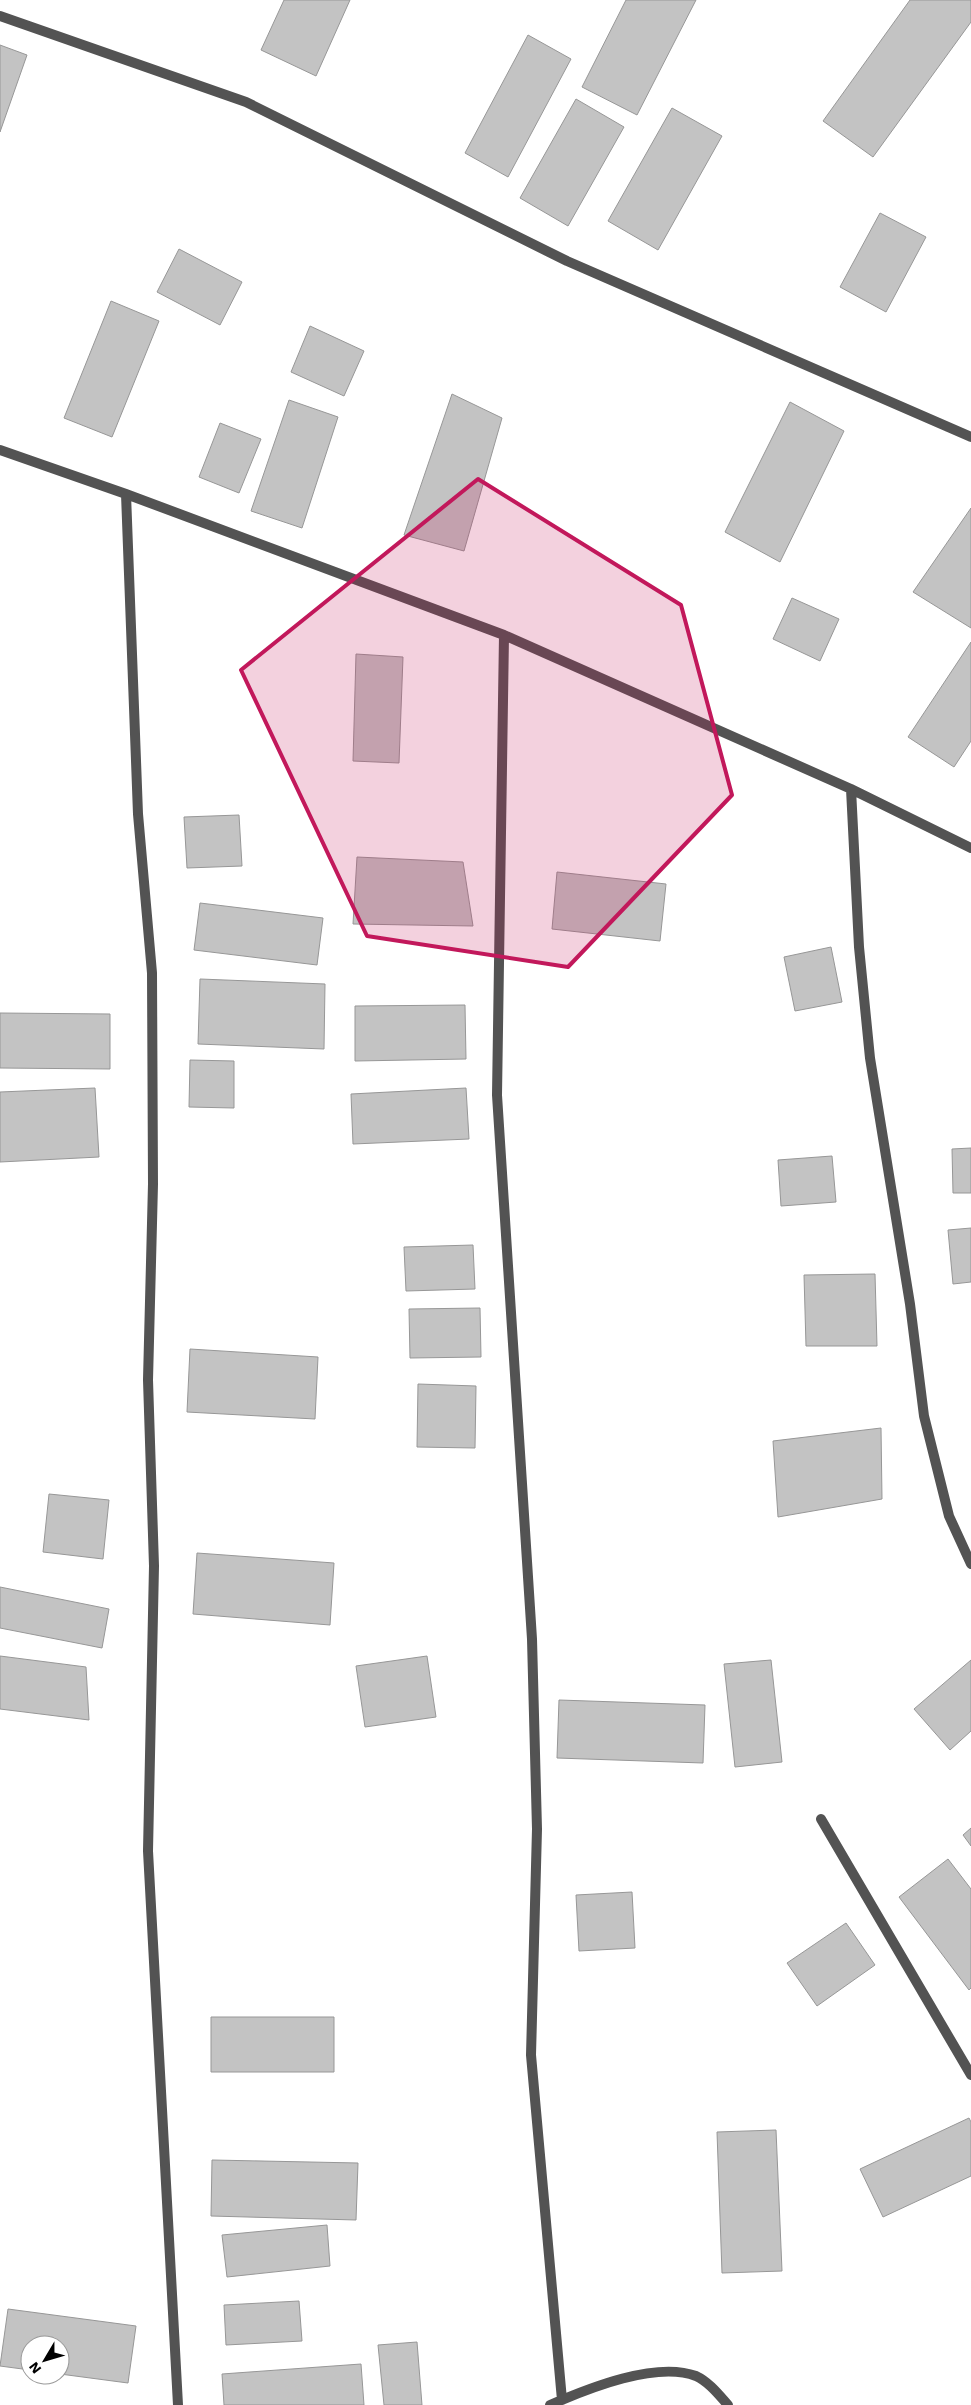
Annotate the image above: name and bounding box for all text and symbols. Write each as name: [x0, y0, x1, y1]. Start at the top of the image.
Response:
north arrow: [20, 2335, 70, 2385]
text: N: [25, 2359, 44, 2377]

